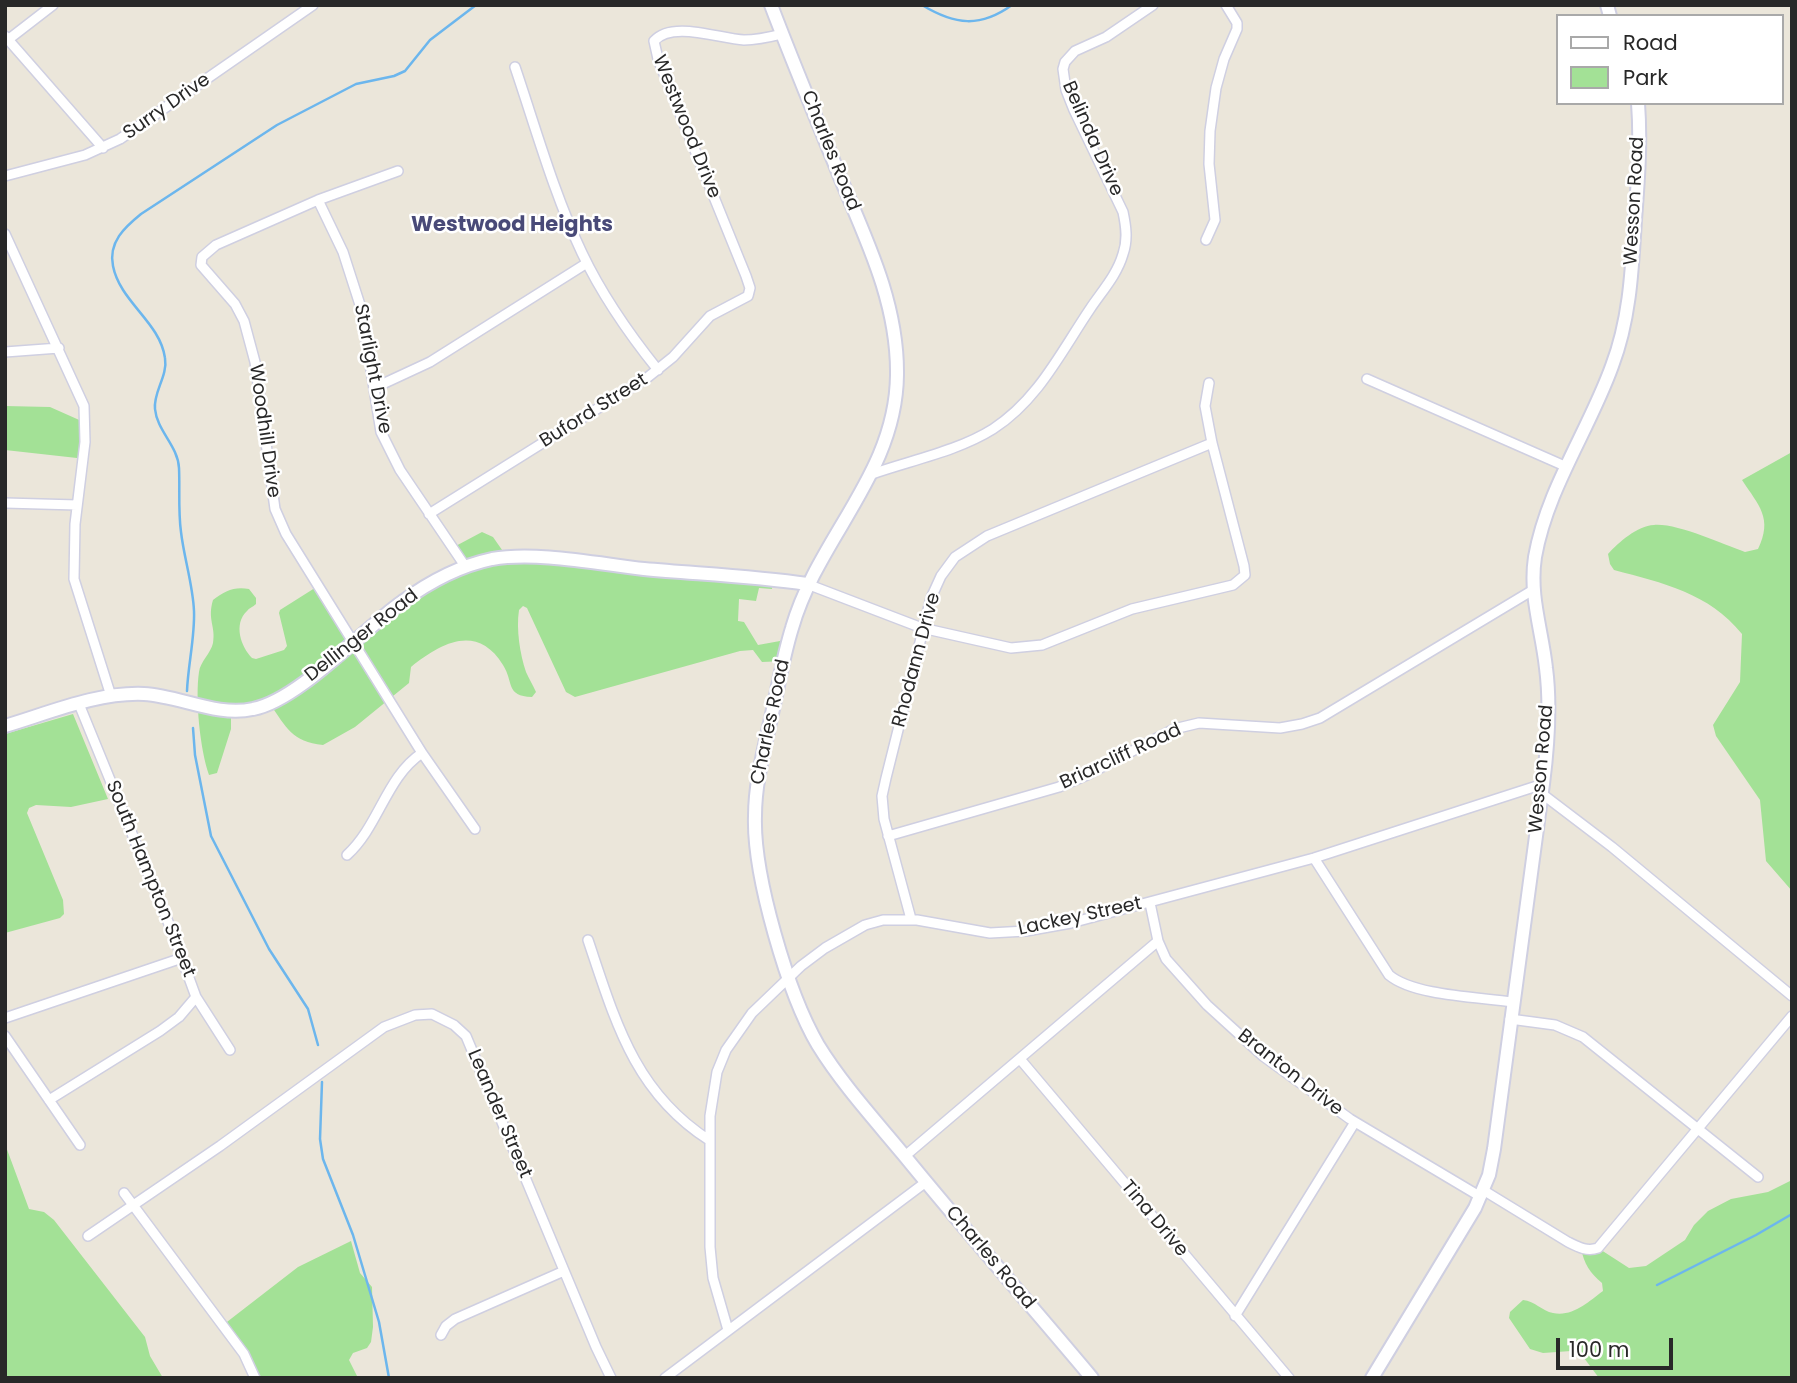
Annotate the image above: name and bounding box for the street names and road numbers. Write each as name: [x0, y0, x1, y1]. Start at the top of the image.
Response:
street label: Westwood Drive: [647, 52, 725, 202]
street label: Surry Drive: [119, 69, 215, 145]
street label: Belinda Drive: [1057, 78, 1127, 200]
street label: Charles Road: [796, 88, 864, 214]
street label: Wesson Road: [1620, 136, 1650, 266]
street label: Starlight Drive: [348, 302, 396, 436]
street label: Woodhill Drive: [243, 363, 285, 499]
street label: Buford Street: [536, 369, 652, 453]
street label: Dellinger Road: [301, 585, 423, 687]
street label: Rhodann Drive: [888, 590, 946, 730]
street label: Charles Road: [747, 657, 795, 787]
street label: Wesson Road: [1525, 704, 1559, 834]
street label: Briarcliff Road: [1057, 719, 1185, 795]
street label: South Hampton Street: [100, 777, 200, 981]
street label: Lackey Street: [1016, 893, 1144, 941]
street label: Branton Drive: [1233, 1025, 1347, 1121]
street label: Leander Street: [462, 1046, 536, 1182]
street label: Tina Drive: [1115, 1176, 1193, 1262]
street label: Charles Road: [940, 1202, 1040, 1314]

